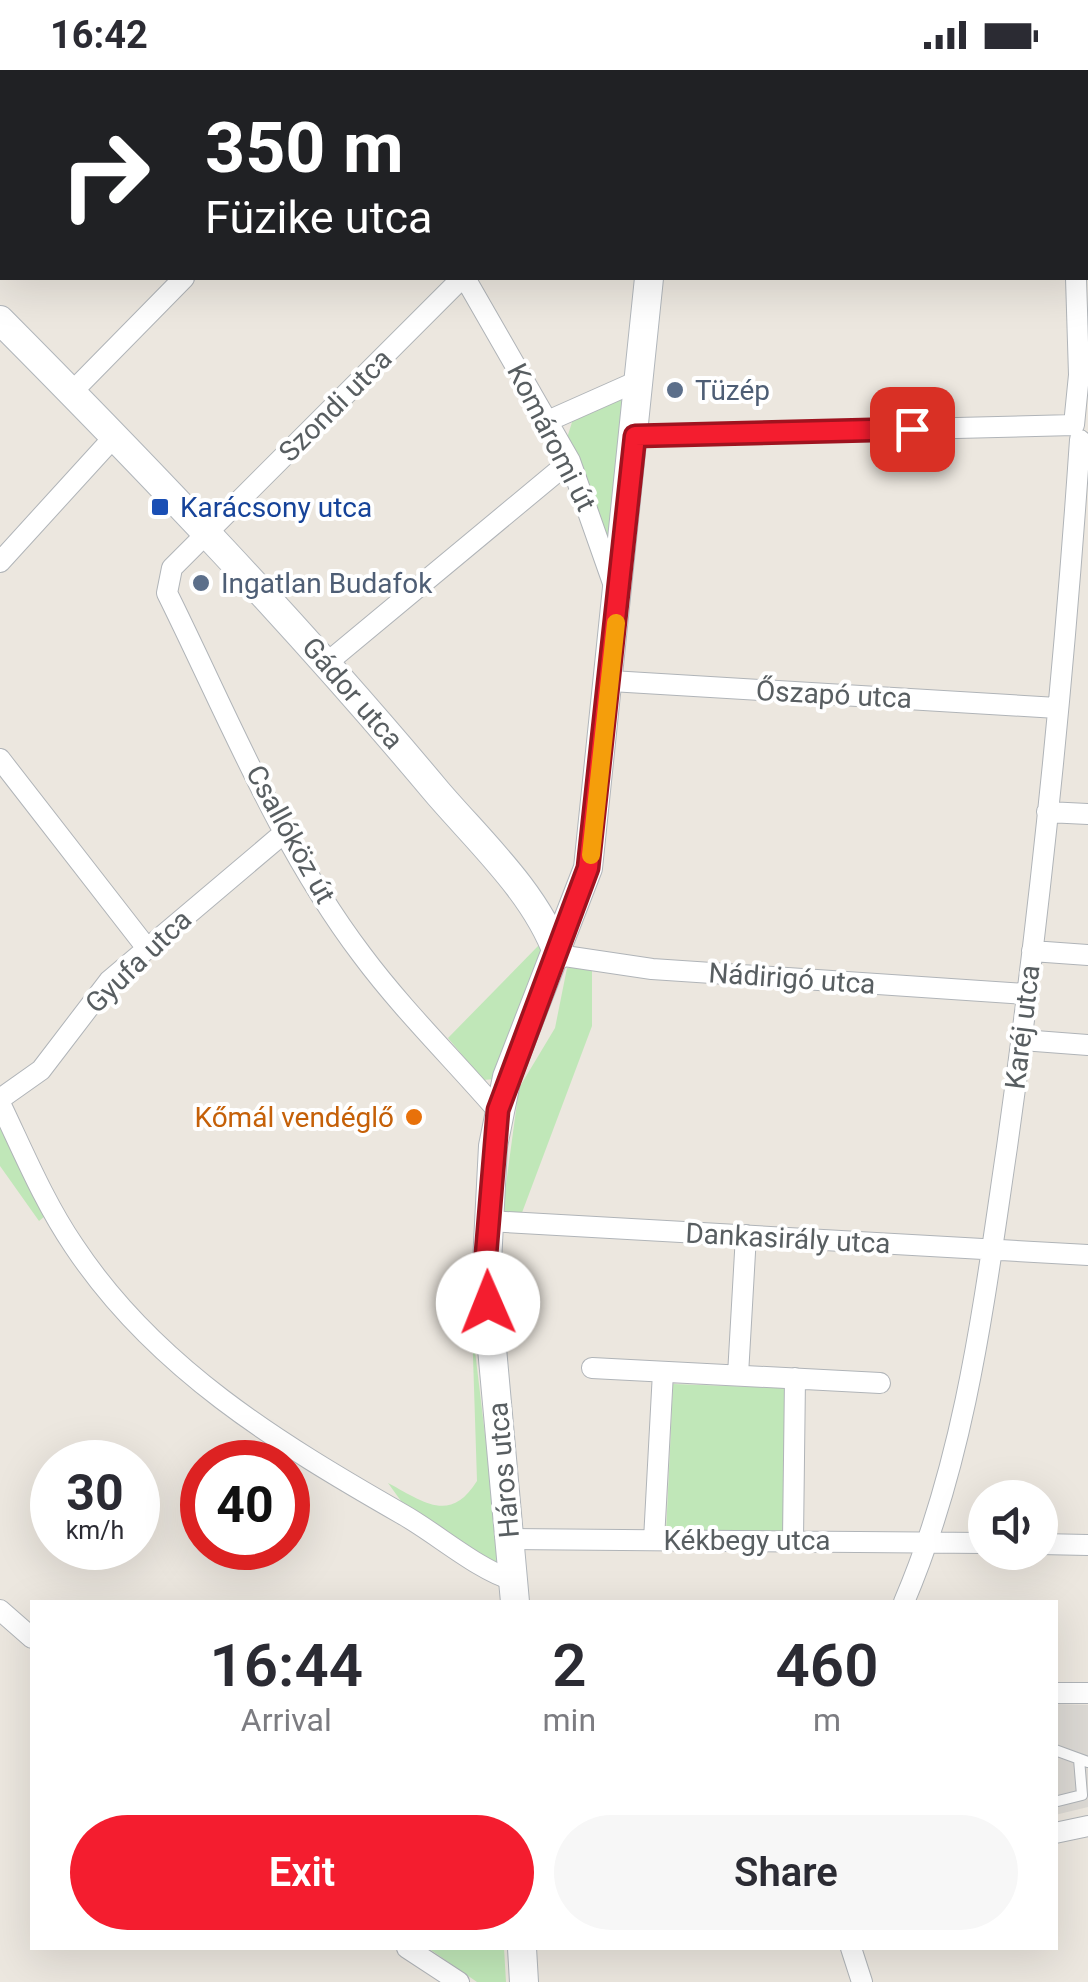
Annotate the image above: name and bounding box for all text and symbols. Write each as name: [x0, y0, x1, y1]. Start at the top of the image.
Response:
text: 16:42: [50, 13, 148, 57]
text: 350 m: [205, 107, 404, 189]
icon: right: [40, 110, 170, 240]
text: Füzike utca: [205, 191, 432, 244]
street label: Szondi utca: [272, 342, 399, 469]
street label: Komáromi út: [500, 358, 603, 516]
place label: Tüzép: [695, 374, 770, 407]
marker: Tüzép: [664, 379, 686, 401]
pin: [870, 387, 955, 472]
icon: arrive: [885, 402, 940, 457]
place label: Karácsony utca: [180, 491, 372, 524]
marker: Karácsony utca: [149, 496, 171, 518]
place label: Ingatlan Budafok: [221, 567, 433, 600]
marker: Ingatlan Budafok: [190, 572, 212, 594]
street label: Gádor utca: [295, 631, 410, 756]
street label: Őszapó utca: [755, 674, 913, 715]
street label: Csallóköz út: [239, 759, 342, 909]
street label: Gyufa utca: [79, 903, 198, 1020]
street label: Nádirigó utca: [707, 956, 877, 1001]
street label: Karéj utca: [999, 963, 1046, 1091]
place label: Kőmál vendéglő: [194, 1101, 394, 1134]
marker: Kőmál vendéglő: [403, 1106, 425, 1128]
street label: Dankasirály utca: [685, 1217, 891, 1260]
position arrow: [436, 1251, 540, 1355]
street label: Háros utca: [481, 1401, 526, 1539]
speed limit sign: 40: [180, 1440, 310, 1570]
text: 30: [66, 1464, 124, 1522]
map controls: [968, 1480, 1058, 1570]
button: sound: [968, 1480, 1058, 1570]
text: km/h: [66, 1516, 124, 1545]
street label: Kékbegy utca: [663, 1524, 831, 1557]
text: 16:44: [210, 1630, 363, 1701]
text: 2: [552, 1630, 586, 1701]
text: 460: [776, 1630, 878, 1701]
text: Arrival: [241, 1701, 332, 1739]
text: min: [543, 1701, 596, 1739]
text: m: [813, 1701, 841, 1739]
button: Exit: [70, 1815, 534, 1930]
button: Share: [554, 1815, 1018, 1930]

